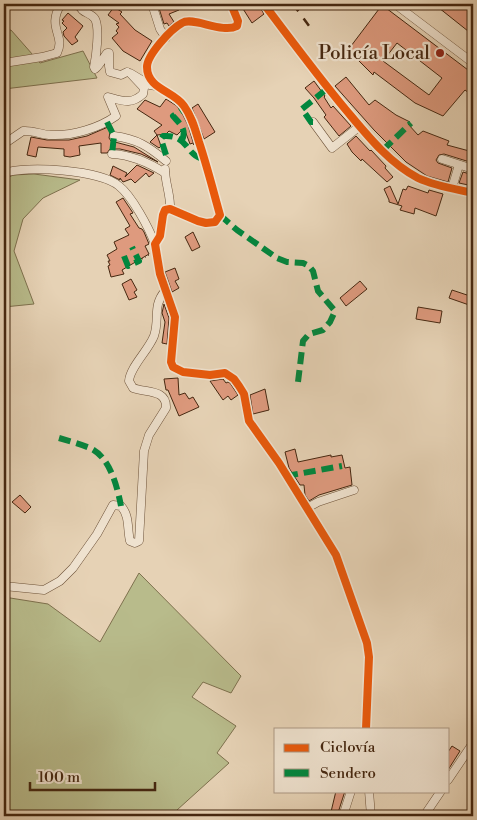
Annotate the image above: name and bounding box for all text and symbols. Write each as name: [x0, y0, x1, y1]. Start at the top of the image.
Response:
place label: Policía Local: [318, 41, 430, 65]
marker: Policía Local: [434, 47, 446, 59]
legend: [274, 728, 450, 792]
text: Ciclovía: [320, 738, 376, 757]
scale bar: [30, 760, 155, 792]
text: Sendero: [320, 764, 376, 783]
text: 100 m: [38, 768, 80, 787]

